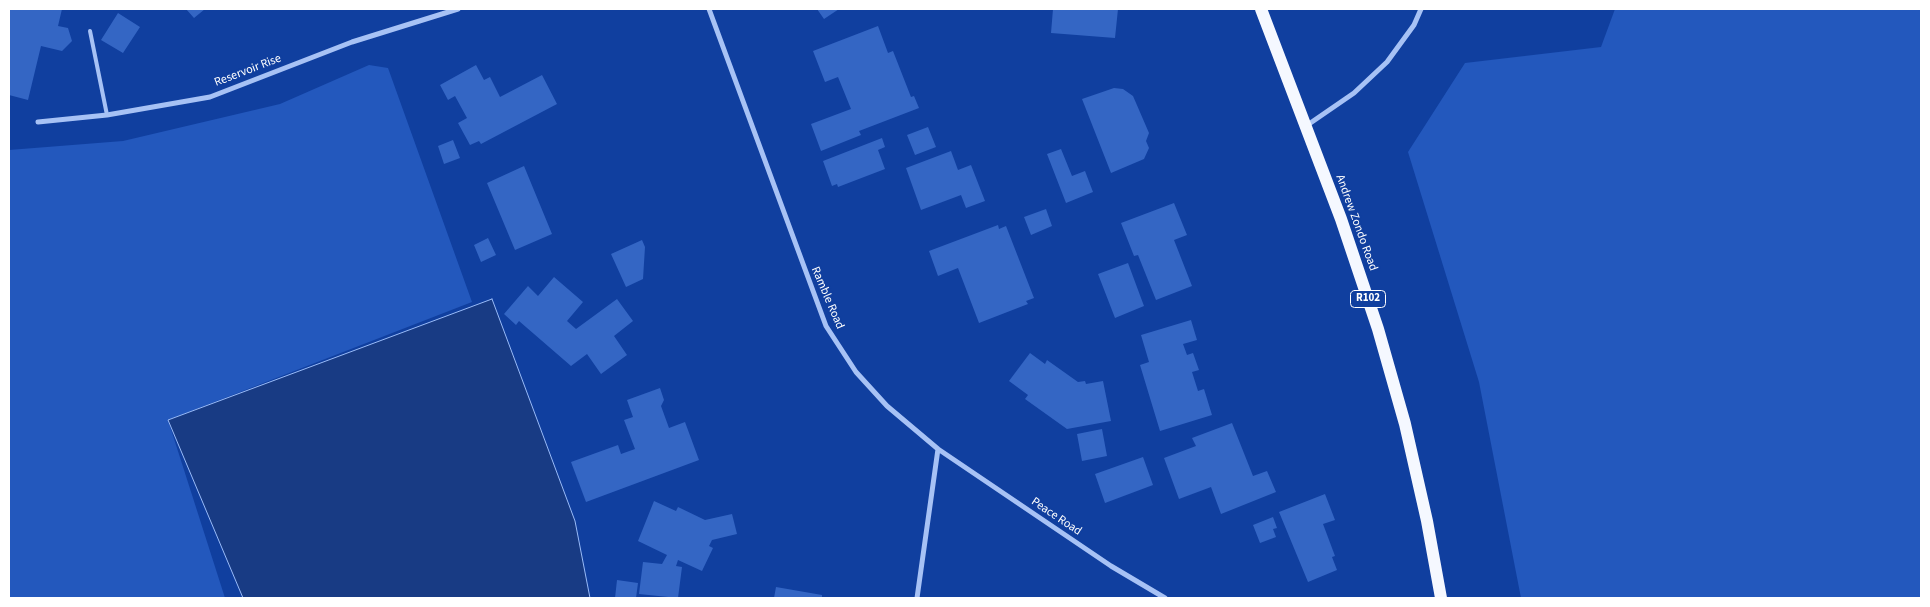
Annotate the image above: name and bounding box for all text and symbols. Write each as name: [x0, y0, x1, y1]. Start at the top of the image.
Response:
street label: Reservoir Rise: [213, 52, 283, 90]
street label: Andrew Zondo Road: [1332, 173, 1380, 273]
street label: Ramble Road: [807, 265, 847, 331]
road number: R102: [1350, 290, 1386, 308]
street label: Peace Road: [1028, 495, 1084, 539]

